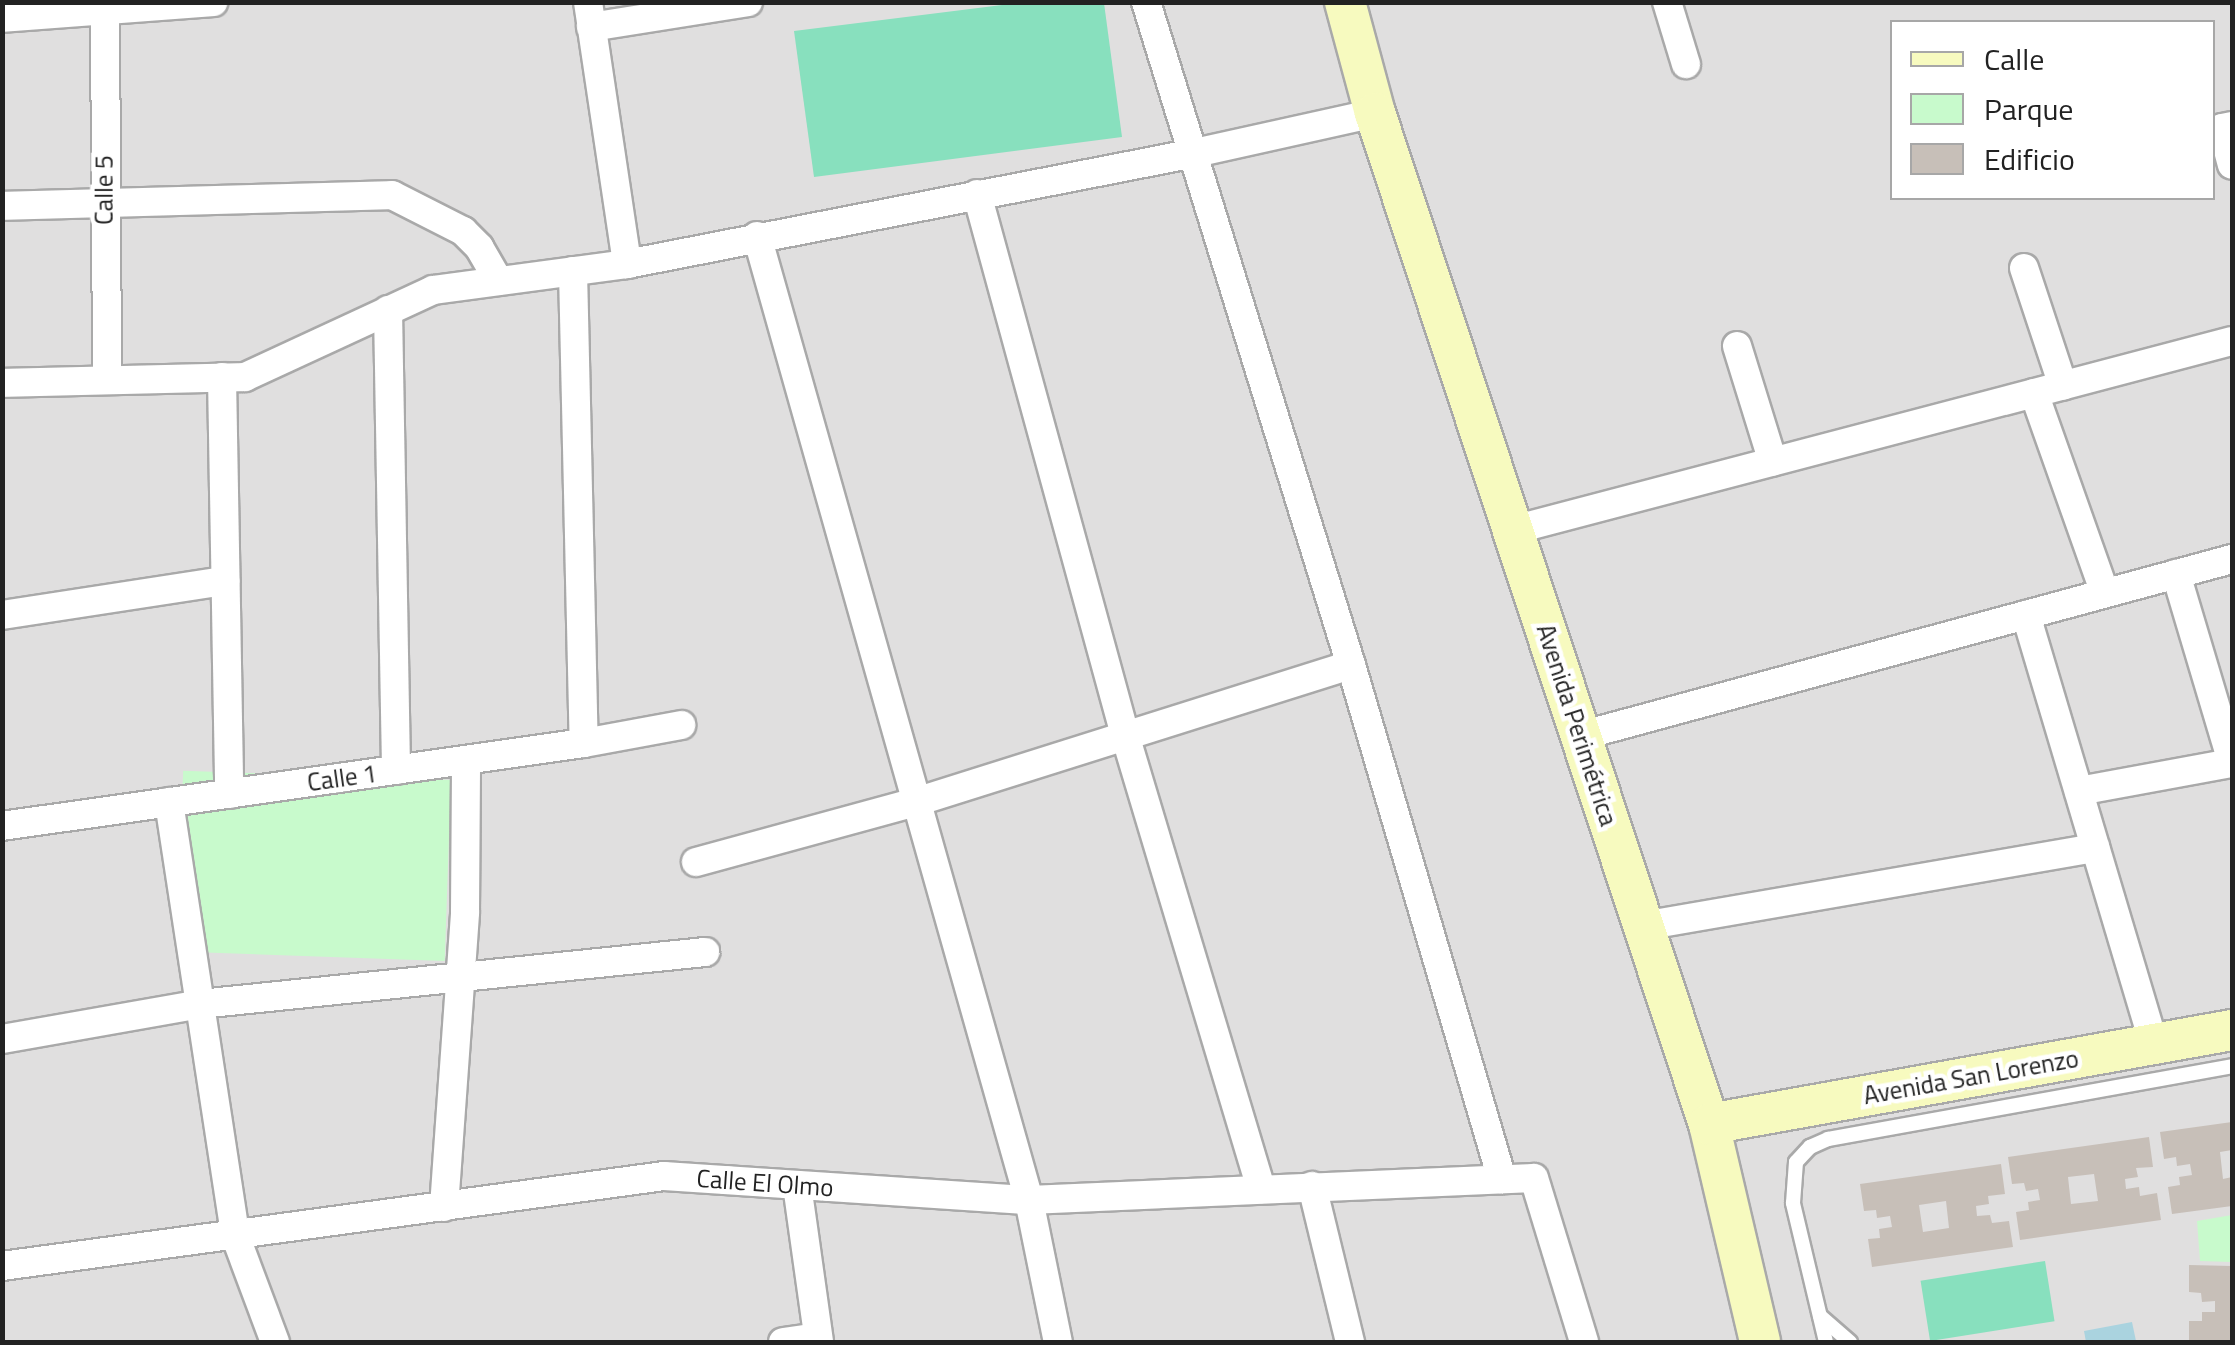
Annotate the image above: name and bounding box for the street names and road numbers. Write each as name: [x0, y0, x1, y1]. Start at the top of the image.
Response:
street label: Calle 5: [89, 155, 119, 225]
street label: Avenida Perimétrica: [1530, 620, 1624, 830]
street label: Calle 1: [305, 758, 379, 798]
street label: Avenida San Lorenzo: [1861, 1043, 2081, 1111]
street label: Calle El Olmo: [695, 1163, 835, 1203]

